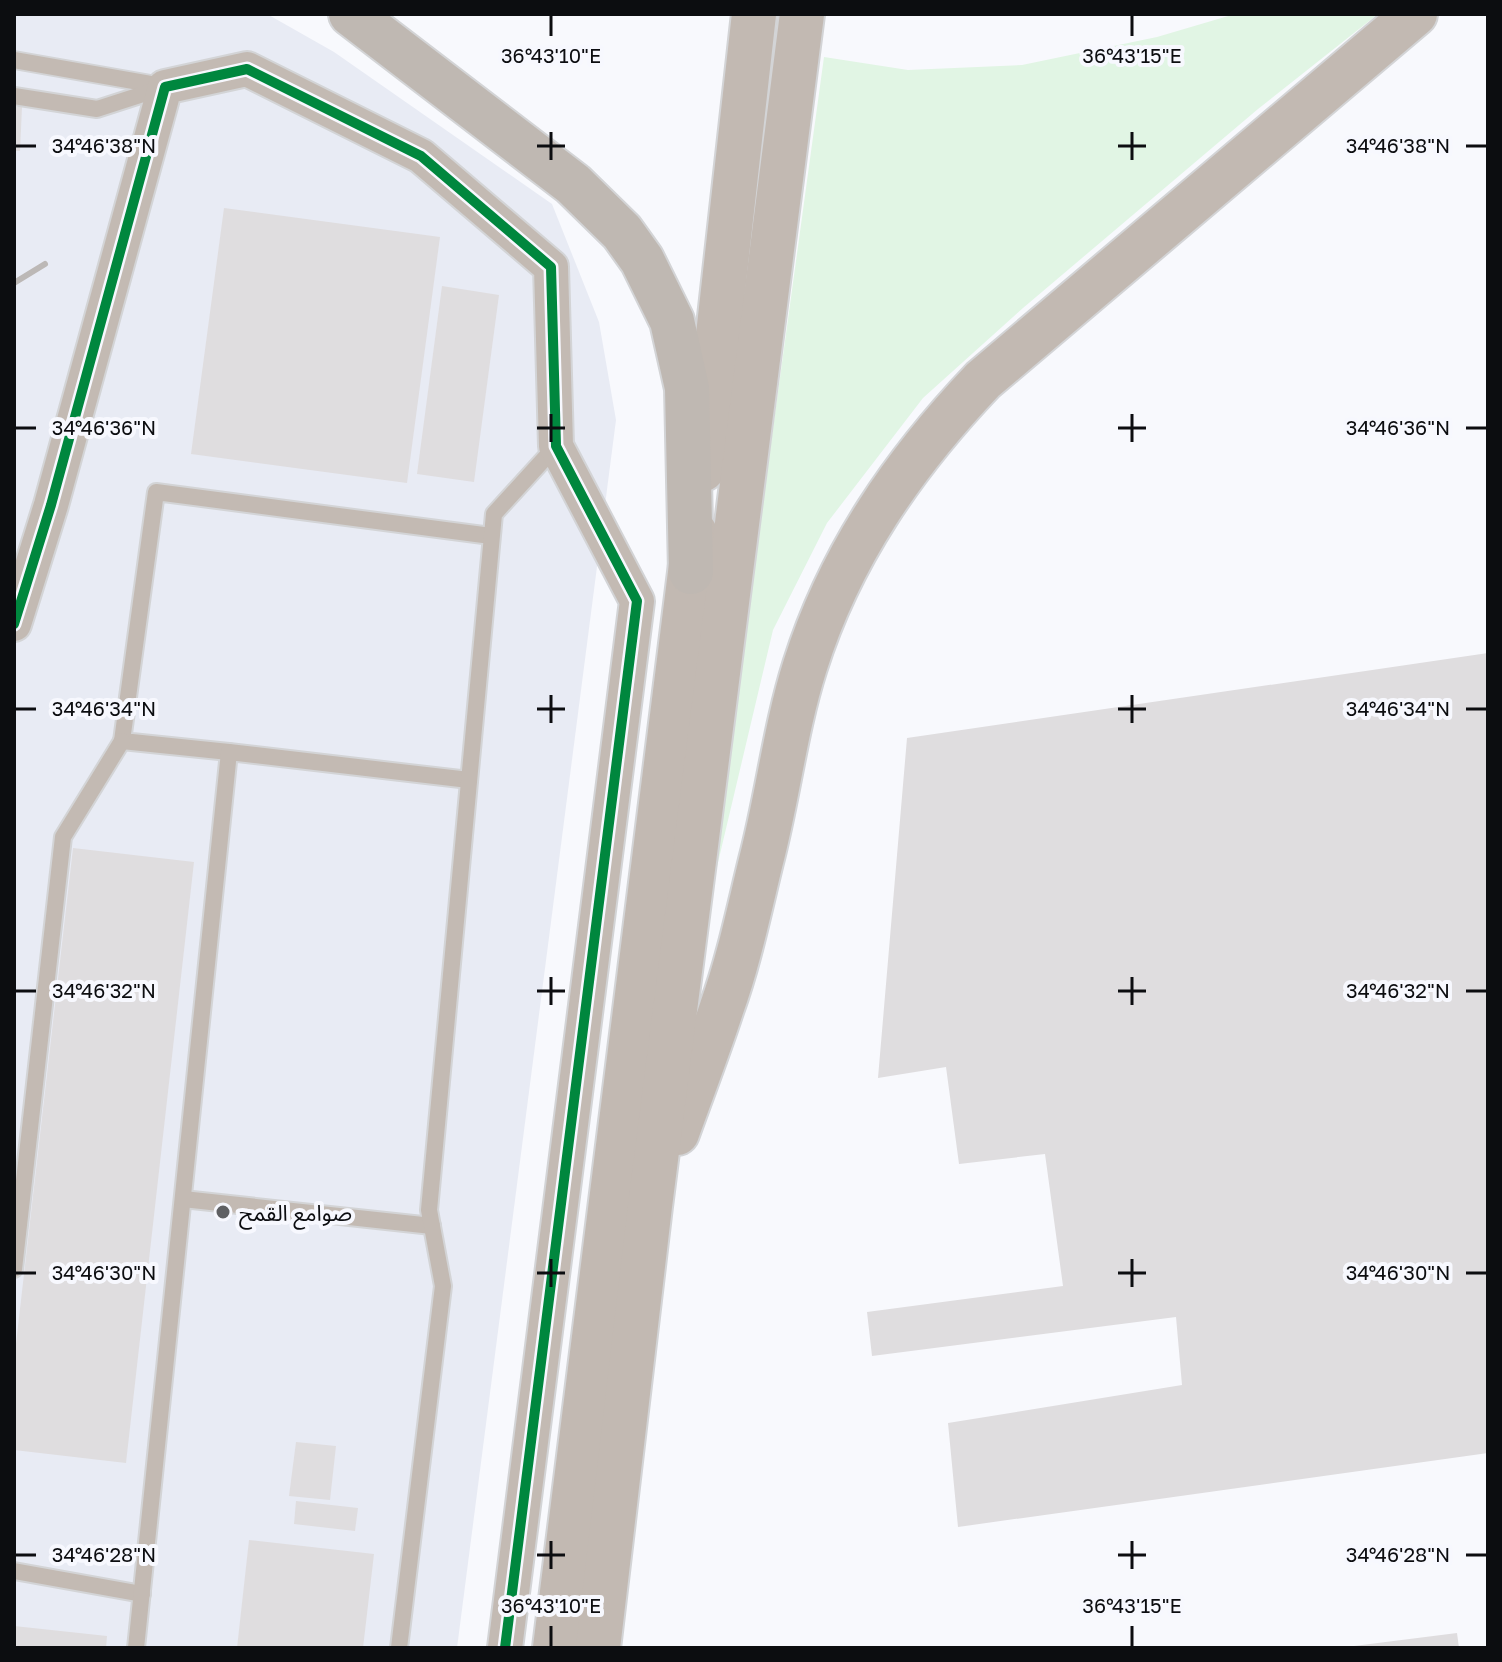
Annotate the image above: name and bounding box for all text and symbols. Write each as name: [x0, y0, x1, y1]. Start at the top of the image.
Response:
text: 36°43'10"E: [501, 43, 601, 67]
text: 36°43'15"E: [1082, 43, 1182, 67]
text: 34°46'38"N: [52, 133, 156, 157]
text: 34°46'38"N: [1346, 133, 1450, 157]
text: 34°46'36"N: [52, 415, 156, 439]
text: 34°46'36"N: [1346, 415, 1450, 439]
text: 34°46'34"N: [52, 696, 156, 720]
text: 34°46'34"N: [1346, 696, 1450, 720]
text: 34°46'32"N: [52, 978, 156, 1002]
text: 34°46'32"N: [1346, 978, 1450, 1002]
place label: صوامع القمح: [239, 1199, 352, 1230]
marker: صوامع القمح: [214, 1203, 232, 1221]
text: 34°46'30"N: [52, 1260, 156, 1284]
text: 34°46'30"N: [1346, 1260, 1450, 1284]
text: 34°46'28"N: [52, 1542, 156, 1566]
text: 34°46'28"N: [1346, 1542, 1450, 1566]
text: 36°43'10"E: [501, 1593, 601, 1617]
text: 36°43'15"E: [1082, 1593, 1182, 1617]

